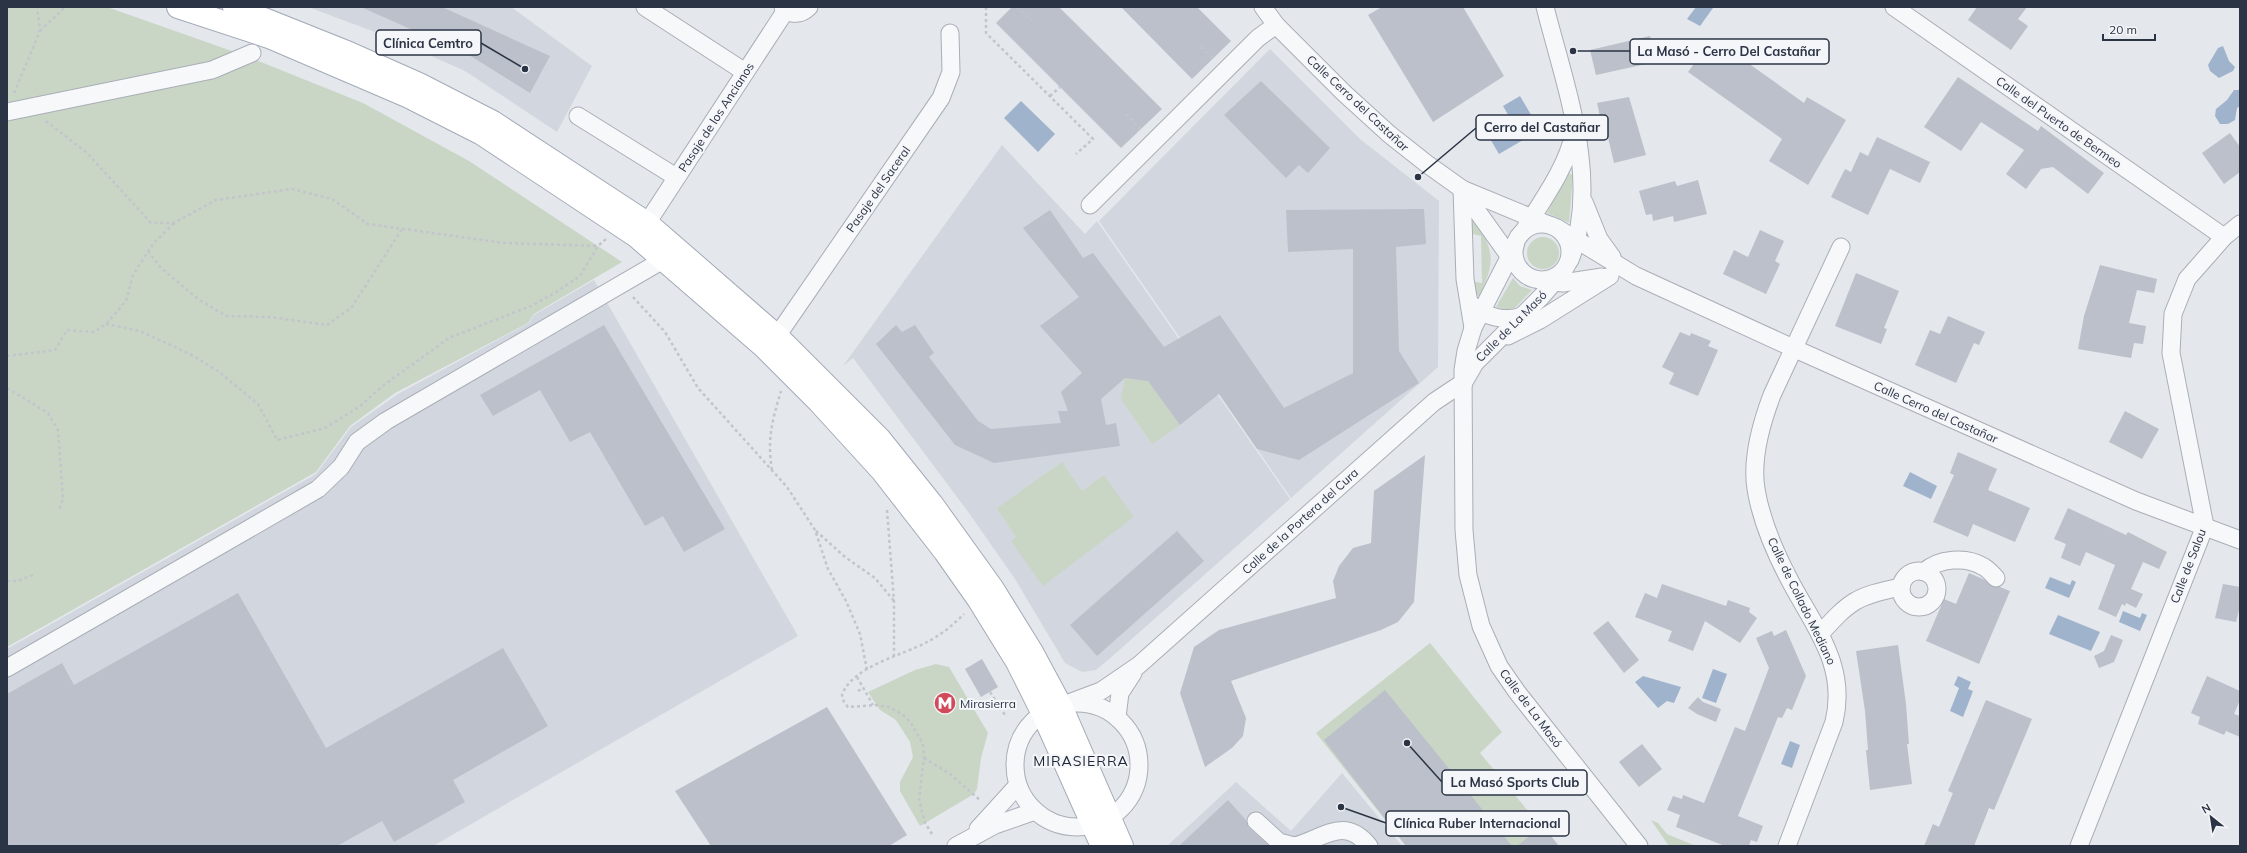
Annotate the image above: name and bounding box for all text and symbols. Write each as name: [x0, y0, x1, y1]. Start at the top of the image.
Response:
scale bar: [2103, 16, 2155, 42]
text: 20 m: [2109, 22, 2137, 37]
callout: Clínica Cemtro: [376, 30, 481, 55]
text: Clínica Cemtro: [383, 35, 473, 51]
callout: La Masó - Cerro Del Castañar: [1630, 39, 1829, 64]
text: La Masó - Cerro Del Castañar: [1637, 43, 1822, 59]
street label: Calle Cerro del Castañar: [1304, 52, 1413, 155]
street label: Pasaje de los Ancianos: [675, 59, 757, 175]
street label: Calle del Puerto de Bermeo: [1993, 73, 2125, 171]
callout: Cerro del Castañar: [1476, 115, 1608, 140]
text: Cerro del Castañar: [1484, 119, 1601, 135]
street label: Pasaje del Saceral: [843, 143, 913, 235]
street label: Calle de La Masó: [1472, 287, 1550, 365]
street label: Calle Cerro del Castañar: [1872, 378, 2001, 446]
street label: Calle de la Portera del Cura: [1239, 465, 1361, 577]
street label: Calle de Salou: [2167, 527, 2209, 605]
street label: Calle de Collado Mediano: [1765, 535, 1840, 667]
street label: Calle de La Masó: [1497, 666, 1566, 750]
metro station icon: Mirasierra: [932, 690, 958, 716]
place label: Mirasierra: [960, 696, 1016, 711]
district label: MIRASIERRA: [1033, 752, 1129, 770]
callout: La Masó Sports Club: [1442, 770, 1587, 795]
text: La Masó Sports Club: [1451, 774, 1579, 790]
north arrow: [2191, 797, 2231, 837]
text: N: [2199, 800, 2213, 816]
callout: Clínica Ruber Internacional: [1386, 811, 1569, 836]
text: Clínica Ruber Internacional: [1393, 815, 1561, 831]

